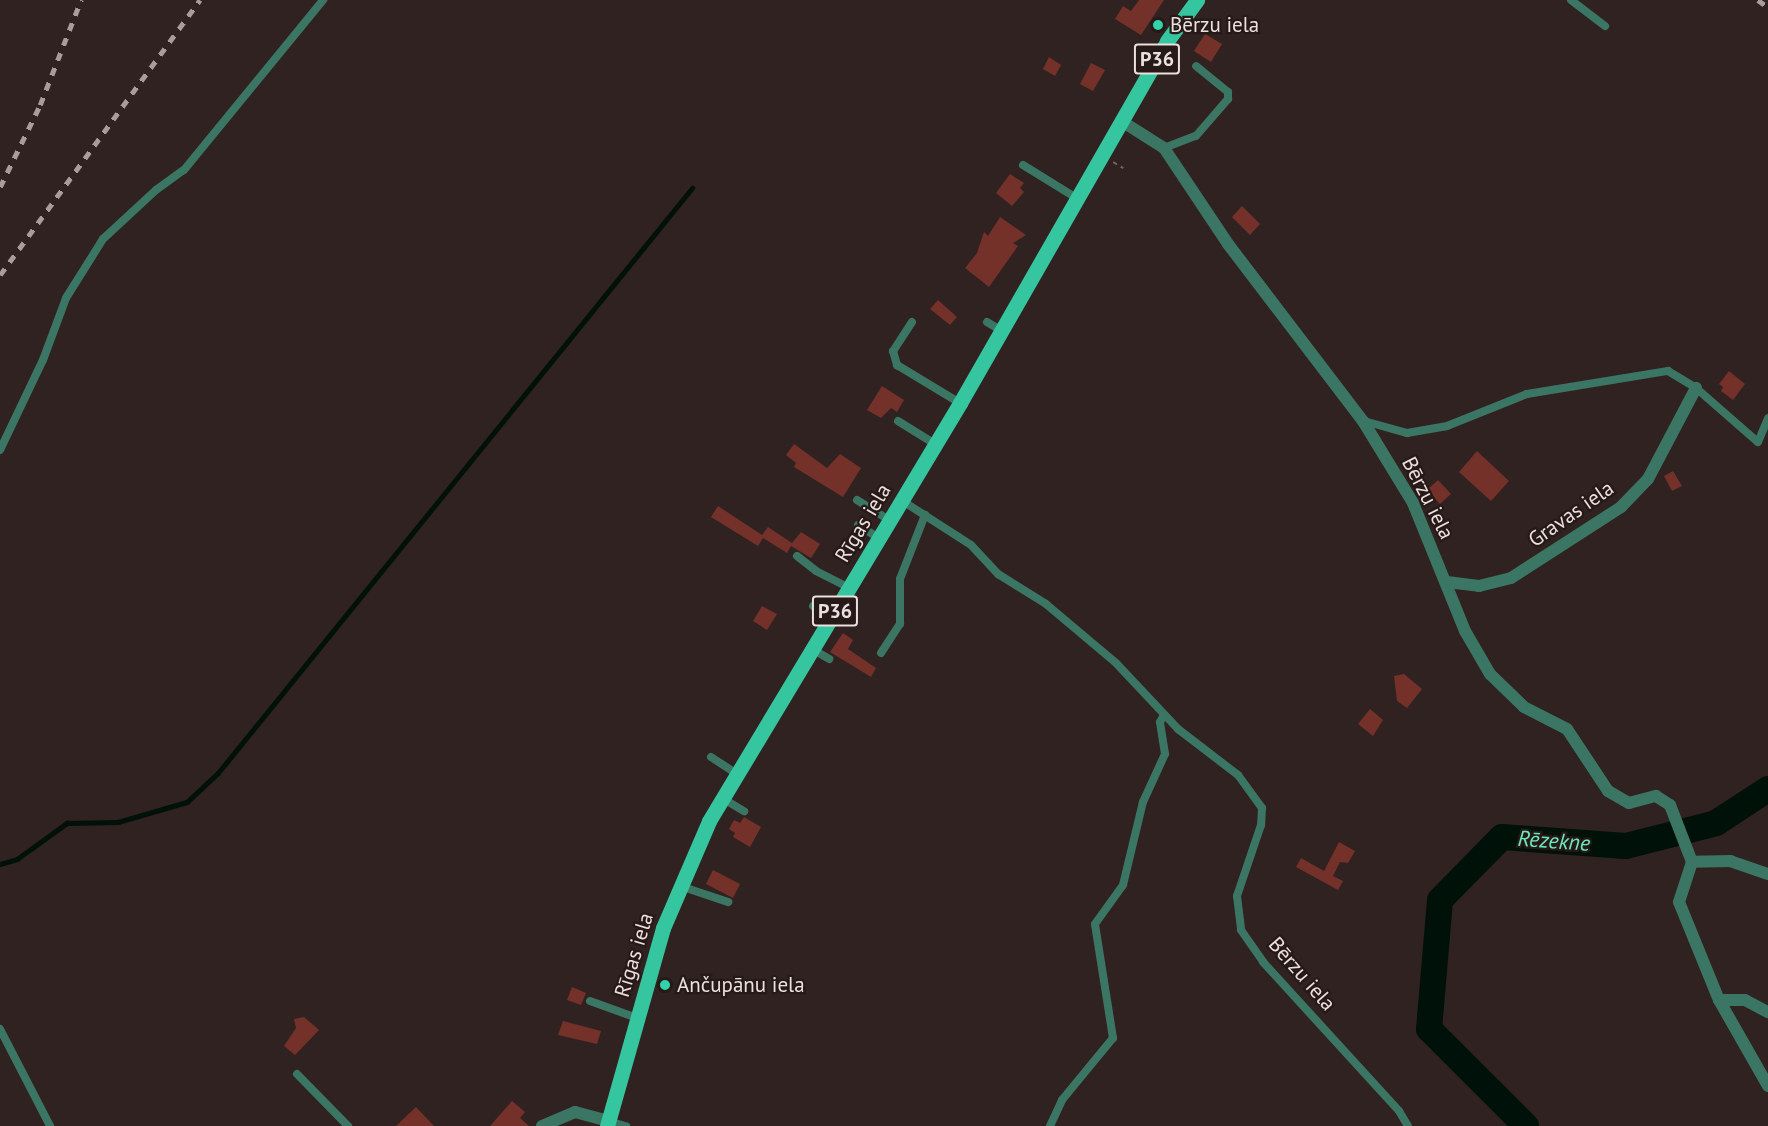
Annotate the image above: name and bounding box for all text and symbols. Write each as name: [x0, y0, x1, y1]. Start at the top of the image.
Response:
place label: Bērzu iela: [1170, 12, 1259, 38]
marker: Bērzu iela: [1151, 18, 1165, 32]
road number: P36: [1133, 42, 1181, 76]
street label: Bērzu iela: [1397, 453, 1459, 543]
street label: Gravas iela: [1524, 476, 1618, 552]
street label: Rīgas iela: [830, 479, 896, 567]
road number: P36: [811, 594, 859, 628]
water label: Rēzekne: [1517, 825, 1591, 857]
street label: Rīgas iela: [609, 910, 659, 1000]
street label: Bērzu iela: [1263, 932, 1341, 1016]
place label: Ančupānu iela: [677, 972, 805, 998]
marker: Ančupānu iela: [658, 978, 672, 992]

